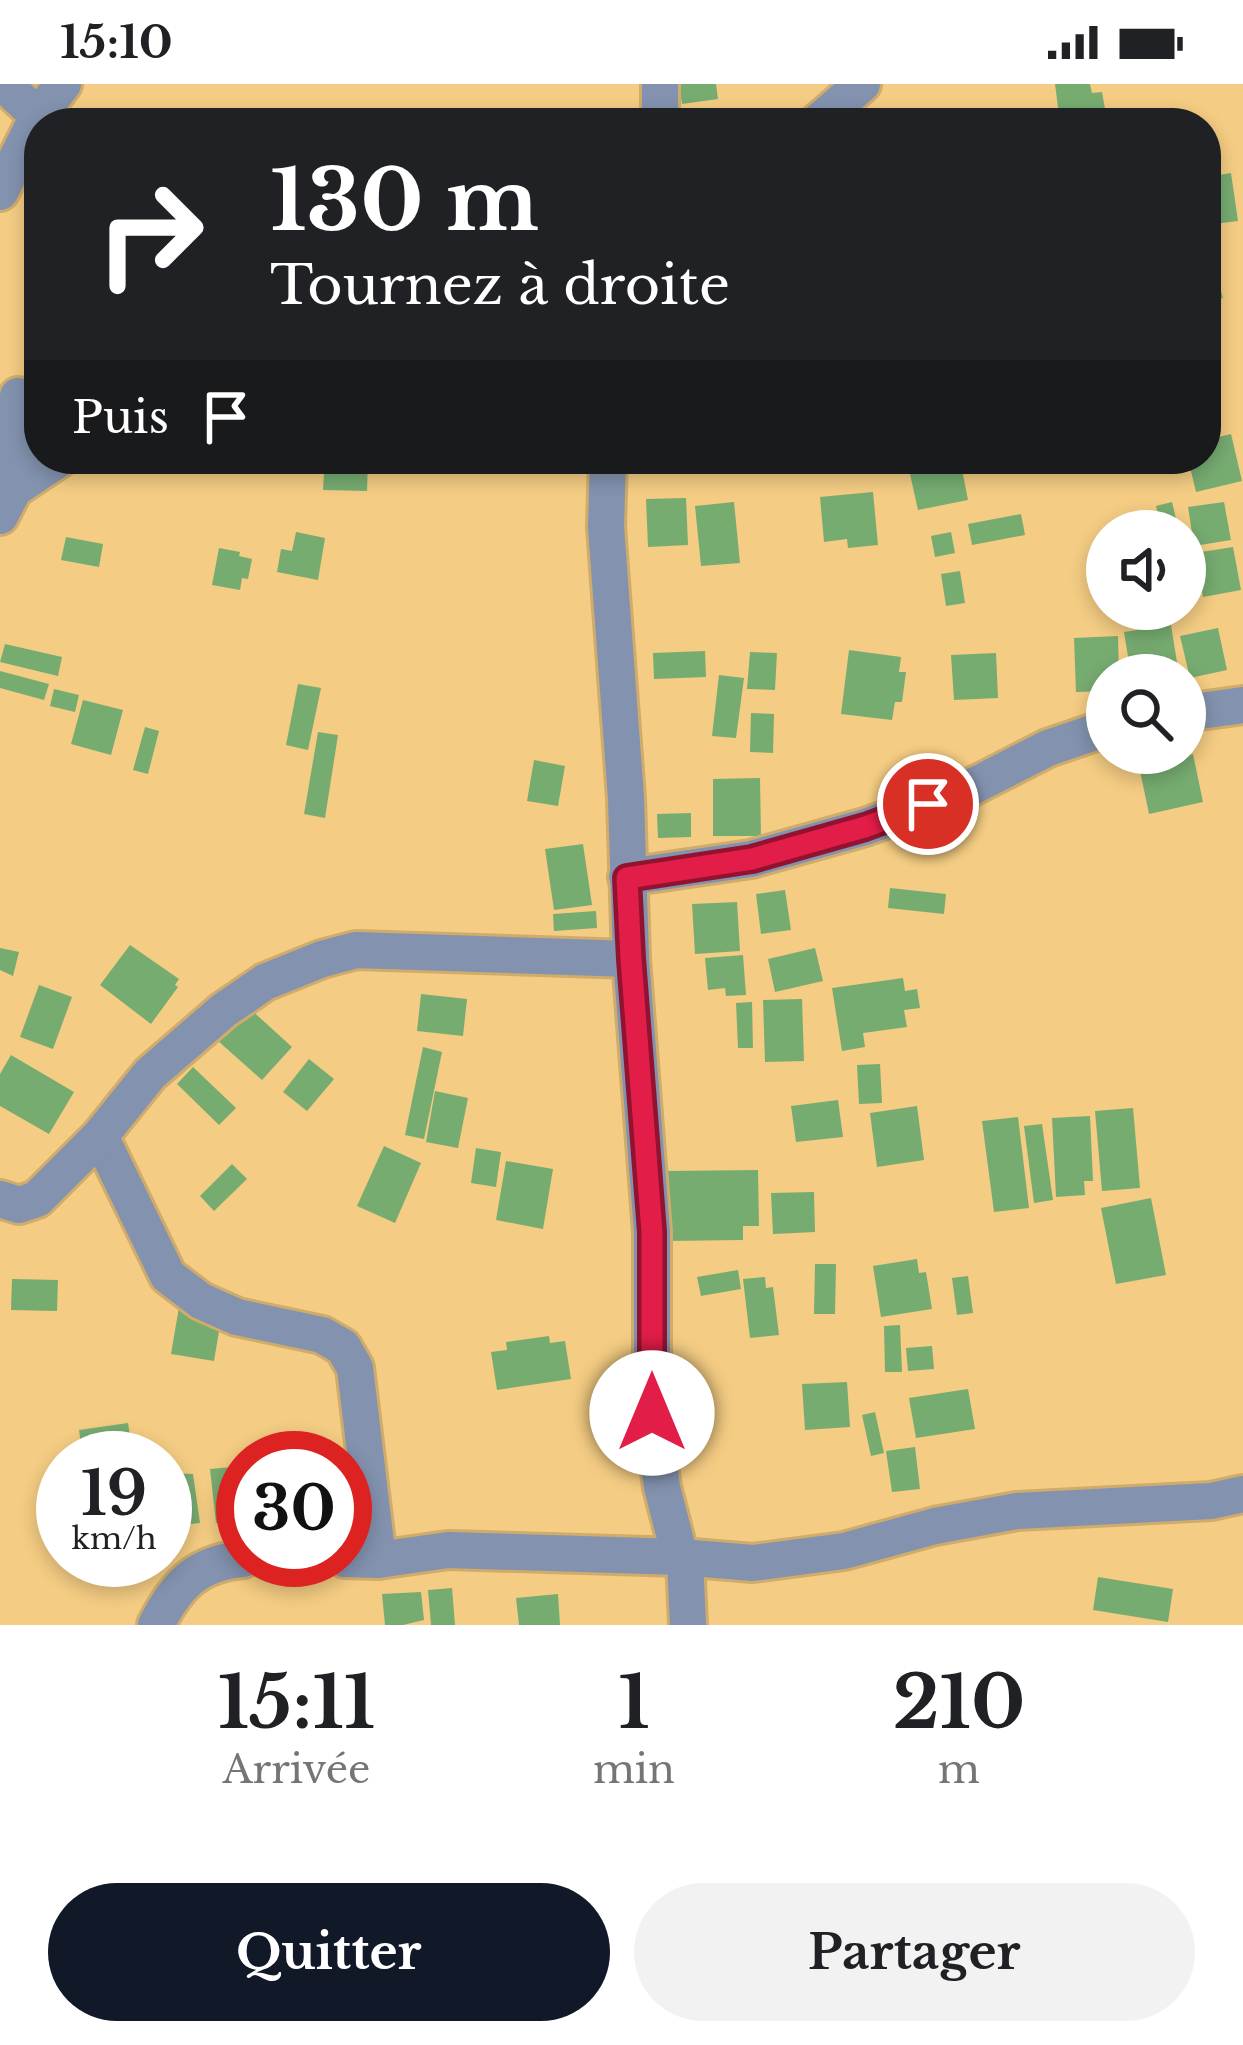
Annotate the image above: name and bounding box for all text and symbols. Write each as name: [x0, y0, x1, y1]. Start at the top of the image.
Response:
text: 15:10: [60, 14, 173, 70]
text: 130 m: [270, 149, 539, 253]
icon: right: [72, 156, 228, 312]
text: Tournez à droite: [270, 252, 730, 319]
icon: arrive: [193, 384, 259, 450]
text: Puis: [72, 389, 169, 445]
map controls: [1086, 510, 1206, 774]
button: sound: [1086, 510, 1206, 630]
button: search: [1086, 654, 1206, 774]
pin: [877, 753, 979, 855]
icon: arrive: [895, 771, 961, 837]
position arrow: [589, 1350, 715, 1476]
speed limit sign: 30: [216, 1431, 372, 1587]
text: 19: [81, 1457, 147, 1531]
text: km/h: [71, 1520, 157, 1557]
text: 15:11: [218, 1658, 375, 1747]
text: 1: [618, 1658, 650, 1747]
text: 210: [893, 1658, 1025, 1747]
text: Arrivée: [222, 1745, 370, 1794]
text: min: [593, 1745, 675, 1794]
text: m: [938, 1745, 980, 1794]
button: Quitter: [48, 1883, 610, 2021]
button: Partager: [634, 1883, 1195, 2021]

